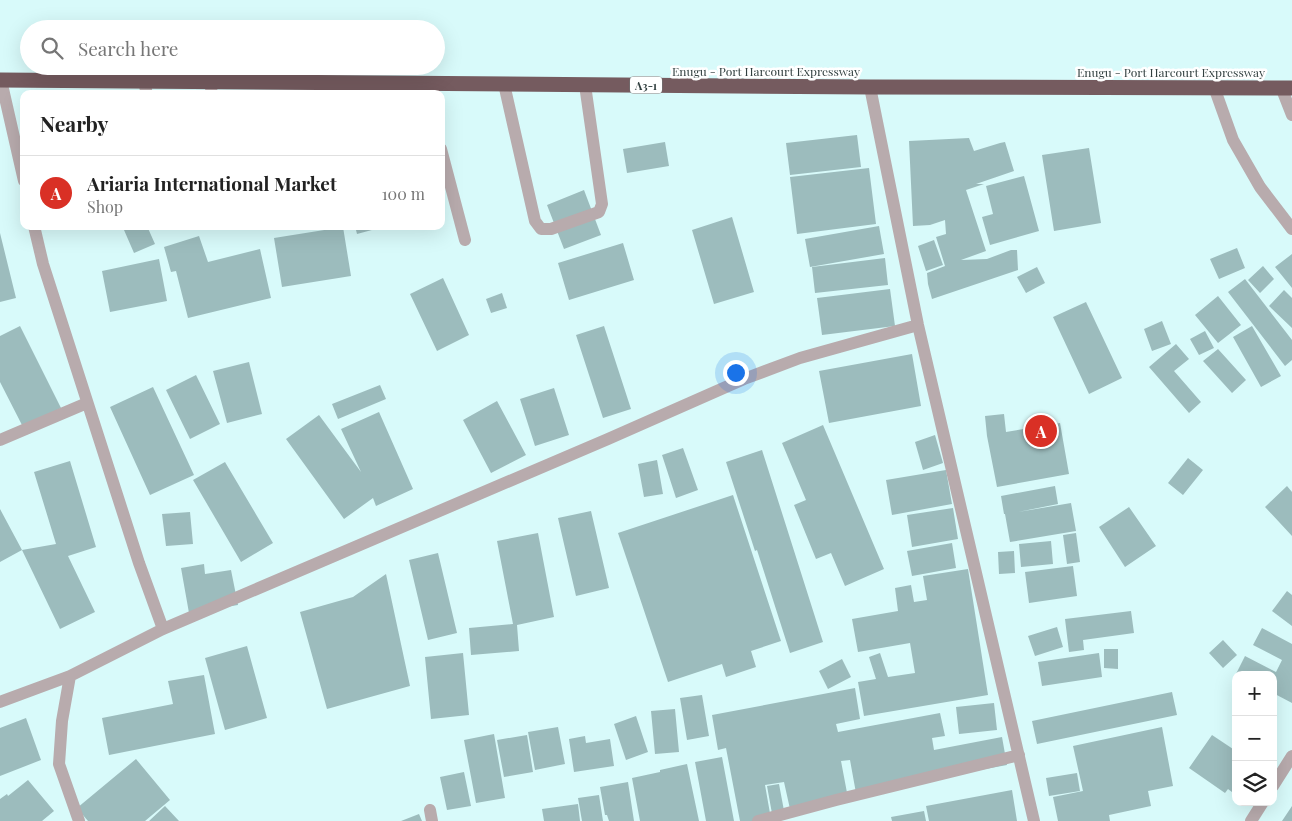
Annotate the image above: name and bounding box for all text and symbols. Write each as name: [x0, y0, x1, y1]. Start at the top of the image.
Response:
search box: [20, 20, 445, 75]
icon: search: [38, 34, 66, 62]
text: Search here: [78, 35, 178, 61]
street label: Enugu - Port Harcourt Expressway: [672, 63, 860, 79]
street label: Enugu - Port Harcourt Expressway: [1077, 64, 1265, 80]
road number: A3-1: [630, 76, 662, 94]
text: Nearby: [40, 109, 109, 137]
text: Ariaria International Market: [87, 170, 337, 196]
text: A: [51, 183, 61, 204]
text: 100 m: [382, 183, 425, 204]
text: Shop: [87, 196, 123, 217]
your location: [723, 360, 749, 386]
pin: A: [1025, 412, 1057, 450]
map controls: [1232, 671, 1277, 806]
button: +: [1232, 671, 1277, 716]
button: −: [1232, 716, 1277, 761]
button: layers: [1232, 761, 1277, 806]

